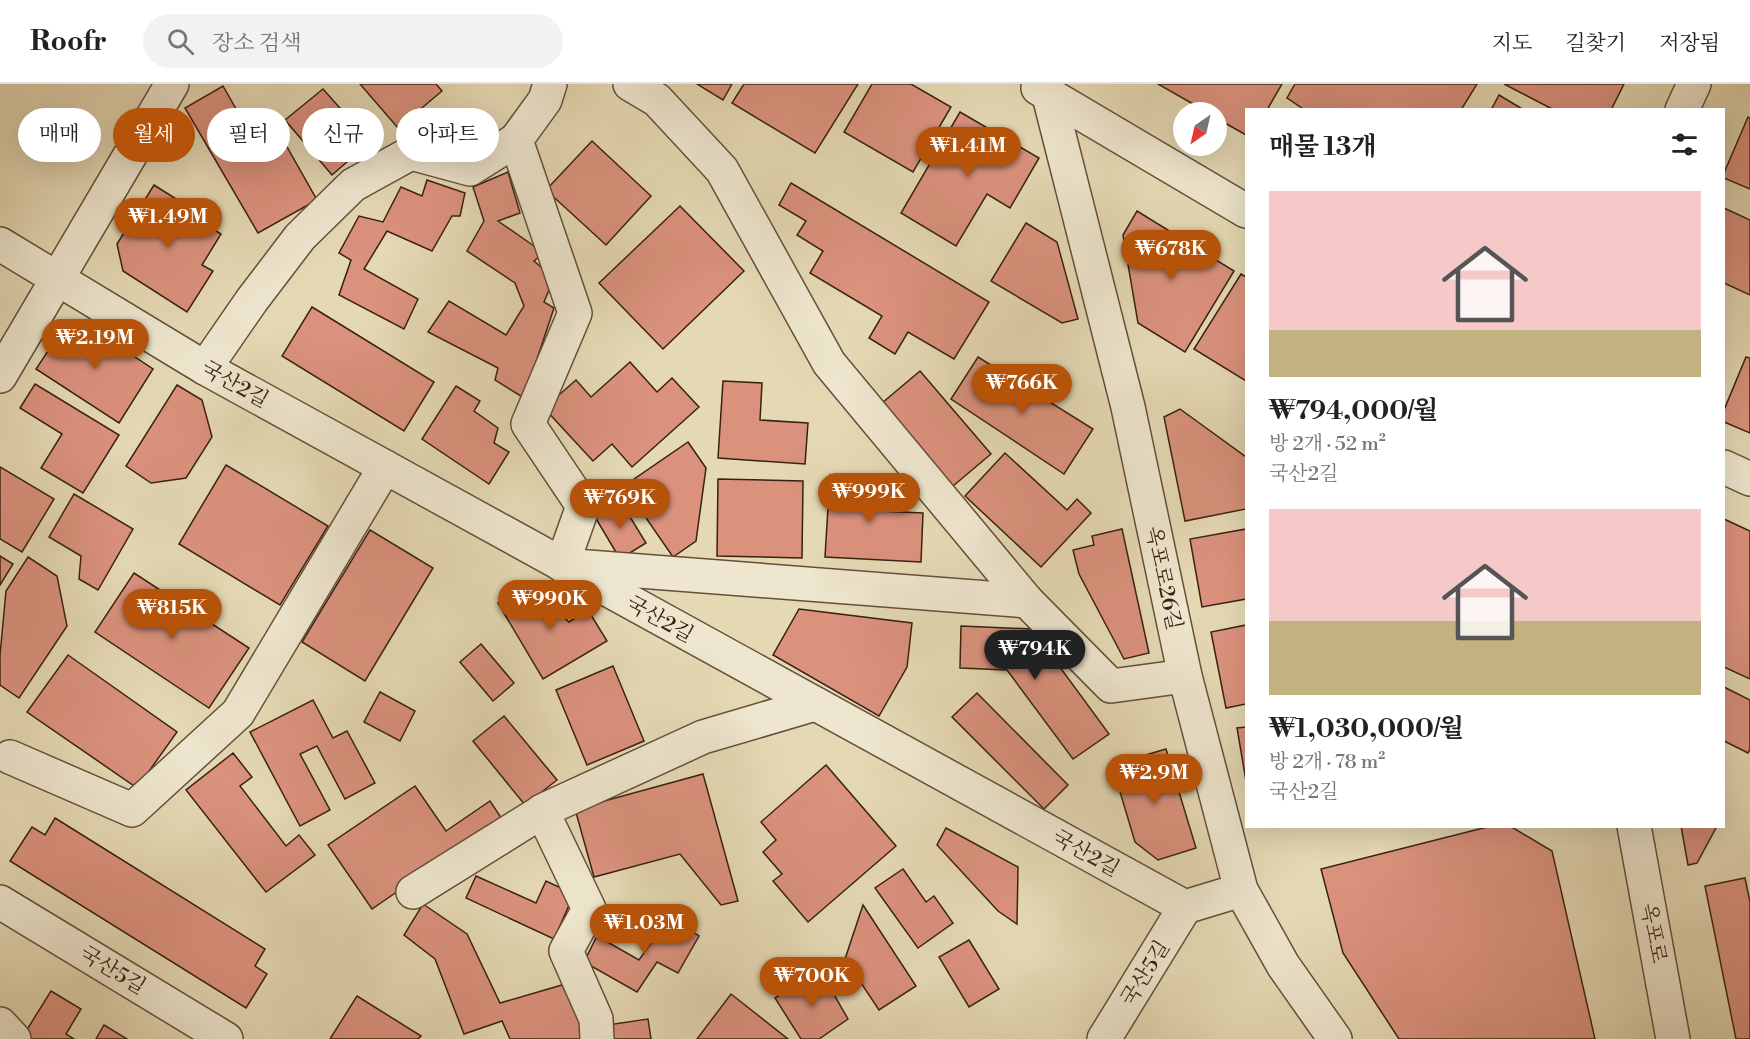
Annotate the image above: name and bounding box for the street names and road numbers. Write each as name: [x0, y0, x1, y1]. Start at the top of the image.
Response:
street label: 국산2길: [196, 356, 273, 414]
street label: 옥포로26길: [1139, 524, 1187, 633]
street label: 국산2길: [621, 591, 698, 649]
street label: 국산2길: [1047, 825, 1124, 883]
street label: 옥포로: [1634, 901, 1672, 966]
street label: 국산5길: [1116, 936, 1176, 1011]
street label: 국산5길: [75, 941, 150, 1001]

